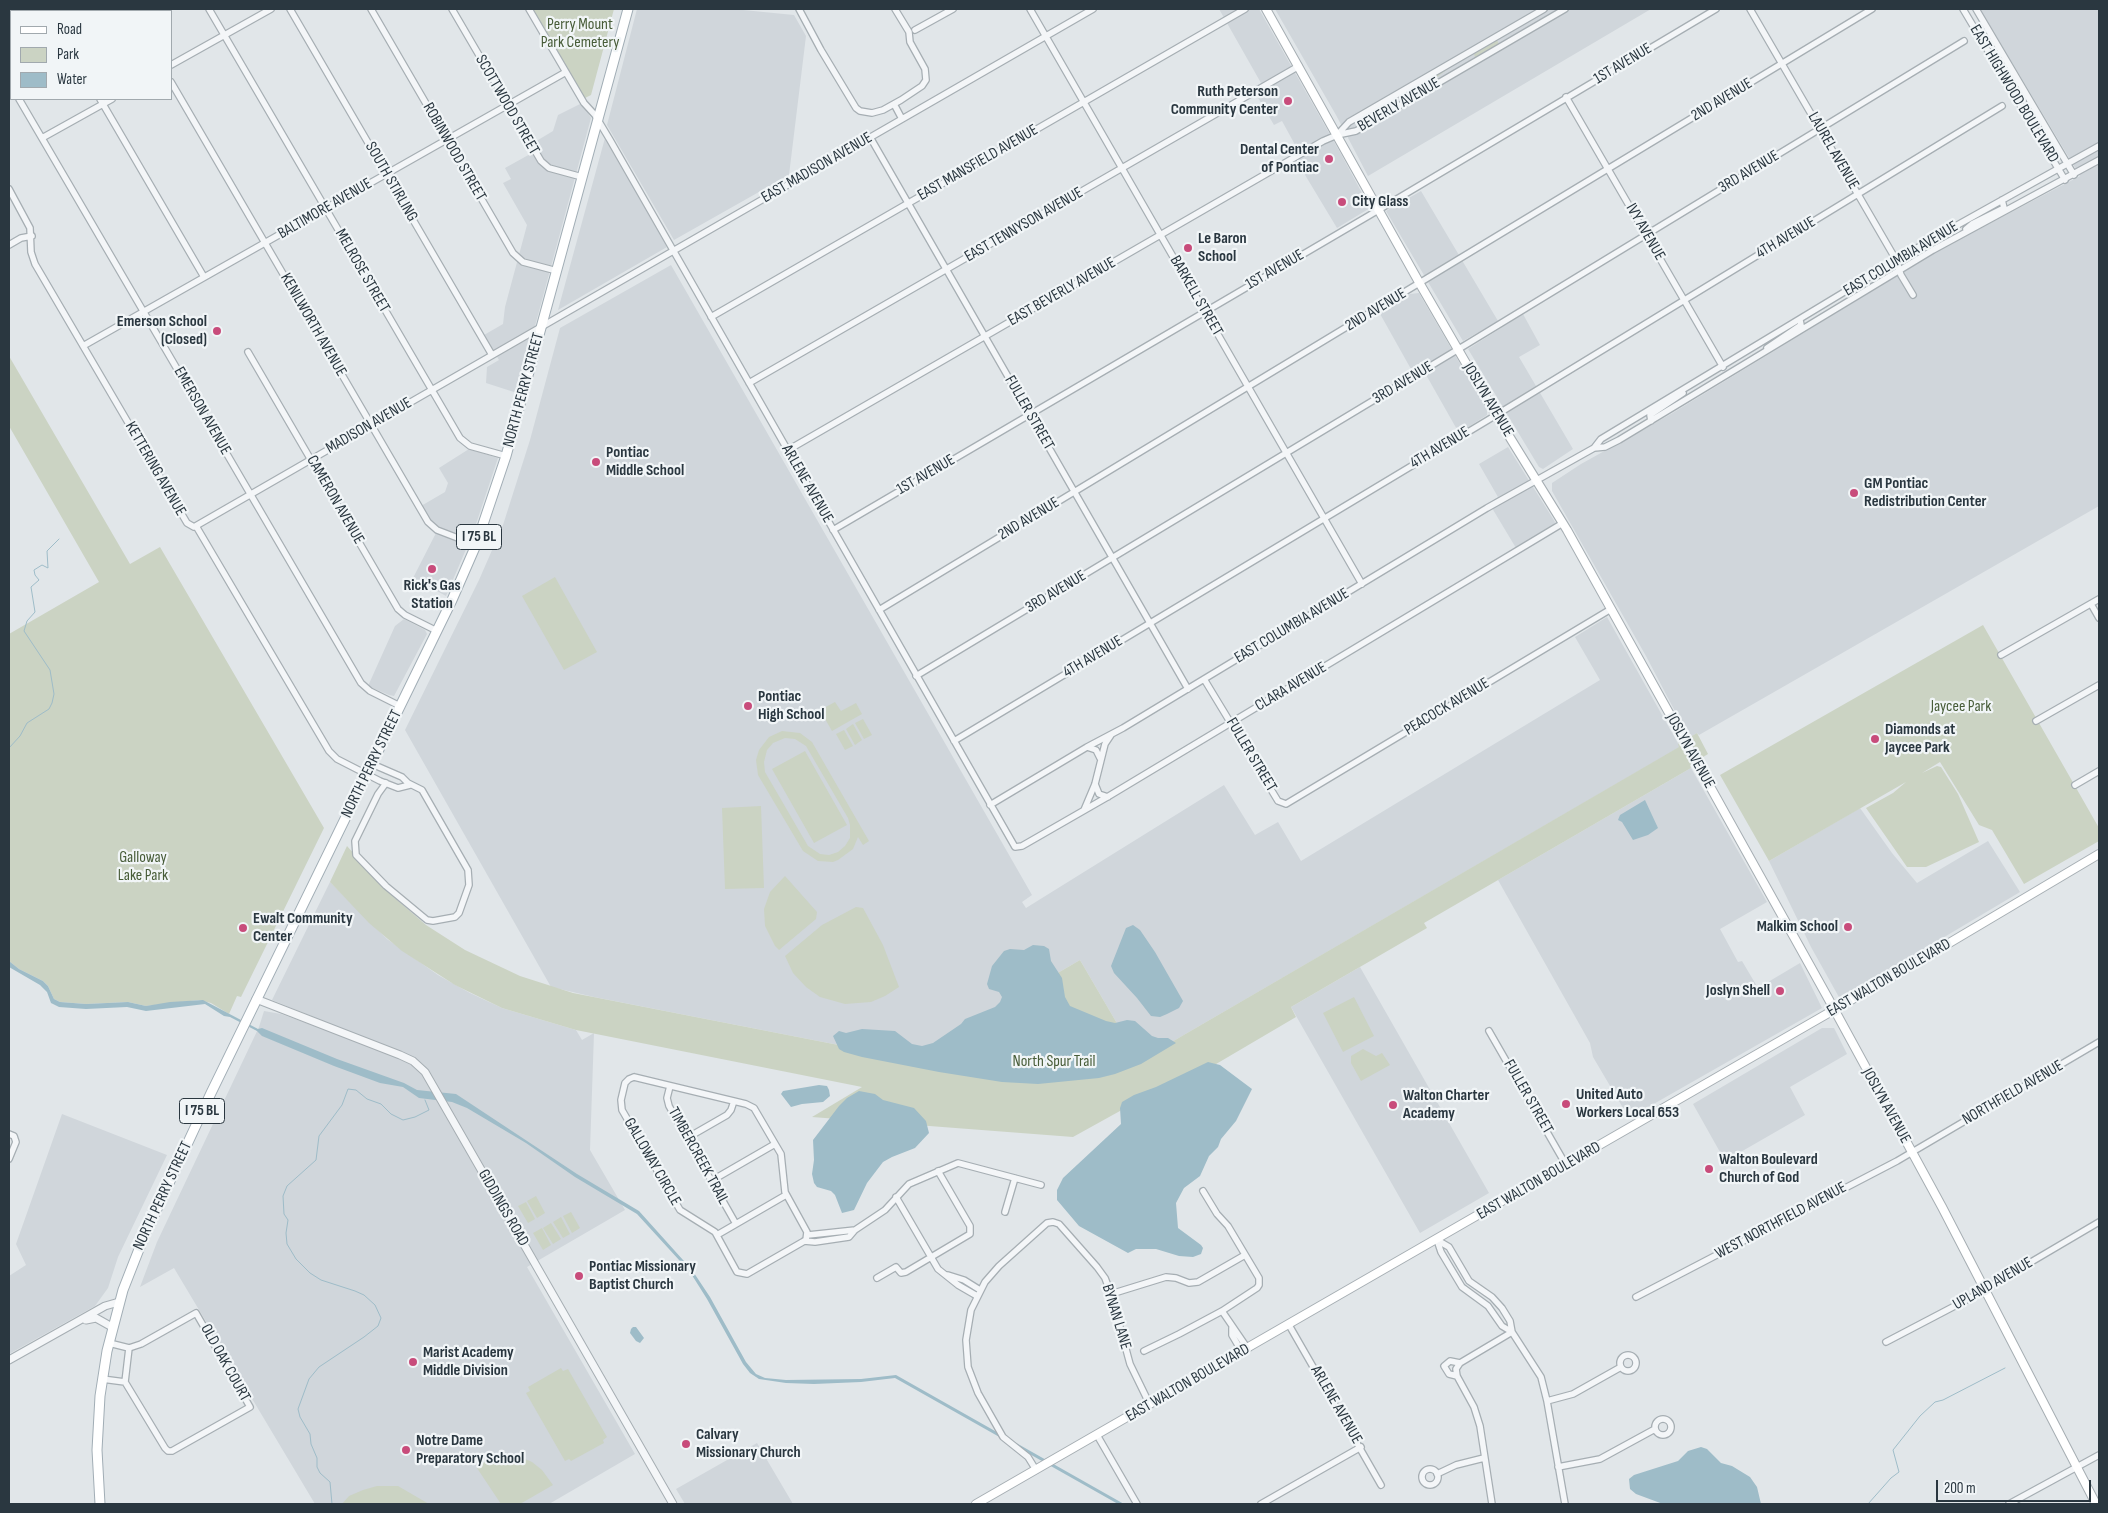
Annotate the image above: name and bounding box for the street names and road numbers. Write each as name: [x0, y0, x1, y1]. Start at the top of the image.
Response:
street label: EAST HIGHWOOD BOULEVARD: [1965, 22, 2063, 166]
street label: 1ST AVENUE: [1591, 39, 1655, 89]
street label: SCOTTWOOD STREET: [471, 52, 543, 158]
street label: BEVERLY AVENUE: [1354, 74, 1444, 136]
street label: 2ND AVENUE: [1688, 74, 1756, 126]
street label: ROBINWOOD STREET: [418, 99, 490, 205]
street label: LAUREL AVENUE: [1803, 109, 1863, 193]
street label: EAST MANSFIELD AVENUE: [914, 121, 1042, 205]
street label: EAST MADISON AVENUE: [758, 128, 876, 208]
street label: SOUTH STIRLING: [360, 139, 422, 225]
street label: 3RD AVENUE: [1715, 146, 1783, 198]
street label: BALTIMORE AVENUE: [275, 174, 375, 244]
street label: EAST TENNYSON AVENUE: [961, 183, 1087, 267]
street label: IVY AVENUE: [1621, 200, 1669, 264]
street label: 4TH AVENUE: [1753, 213, 1819, 263]
street label: EAST COLUMBIA AVENUE: [1840, 217, 1962, 301]
street label: MELROSE STREET: [330, 226, 394, 316]
street label: 1ST AVENUE: [1242, 246, 1308, 294]
street label: BARKELL STREET: [1165, 252, 1227, 340]
street label: EAST BEVERLY AVENUE: [1005, 253, 1119, 331]
street label: KENILWORTH AVENUE: [276, 270, 350, 380]
street label: 2ND AVENUE: [1342, 284, 1410, 336]
street label: NORTH PERRY STREET: [499, 331, 549, 449]
street label: 3RD AVENUE: [1369, 357, 1437, 409]
street label: JOSLYN AVENUE: [1458, 359, 1518, 441]
street label: EMERSON AVENUE: [169, 364, 235, 458]
street label: FULLER STREET: [1000, 372, 1058, 454]
street label: MADISON AVENUE: [323, 394, 415, 458]
street label: KETTERING AVENUE: [120, 418, 190, 520]
street label: 4TH AVENUE: [1407, 423, 1473, 473]
street label: ARLENE AVENUE: [777, 442, 837, 526]
street label: 1ST AVENUE: [893, 451, 959, 499]
street label: CAMERON AVENUE: [302, 452, 368, 548]
street label: 2ND AVENUE: [995, 493, 1063, 545]
road number: I 75 BL: [456, 524, 502, 550]
street label: 3RD AVENUE: [1022, 566, 1090, 618]
street label: EAST COLUMBIA AVENUE: [1231, 584, 1353, 668]
street label: 4TH AVENUE: [1060, 632, 1126, 682]
street label: CLARA AVENUE: [1252, 658, 1330, 716]
street label: PEACOCK AVENUE: [1401, 674, 1493, 740]
street label: NORTH PERRY STREET: [338, 707, 406, 821]
street label: JOSLYN AVENUE: [1661, 710, 1719, 792]
street label: FULLER STREET: [1221, 715, 1281, 795]
street label: EAST WALTON BOULEVARD: [1824, 935, 1954, 1021]
street label: FULLER STREET: [1499, 1056, 1557, 1138]
street label: NORTHFIELD AVENUE: [1959, 1056, 2067, 1130]
street label: JOSLYN AVENUE: [1857, 1065, 1915, 1147]
road number: I 75 BL: [180, 1098, 224, 1124]
street label: TIMBERCREEK TRAIL: [663, 1104, 733, 1208]
street label: GALLOWAY CIRCLE: [619, 1115, 685, 1209]
street label: EAST WALTON BOULEVARD: [1474, 1138, 1604, 1224]
street label: NORTH PERRY STREET: [129, 1139, 197, 1253]
street label: GIDDINGS ROAD: [473, 1166, 533, 1250]
street label: WEST NORTHFIELD AVENUE: [1712, 1178, 1850, 1264]
street label: UPLAND AVENUE: [1950, 1253, 2036, 1315]
street label: BYNAN LANE: [1097, 1282, 1135, 1352]
street label: OLD OAK COURT: [196, 1321, 254, 1405]
street label: EAST WALTON BOULEVARD: [1123, 1340, 1253, 1426]
street label: ARLENE AVENUE: [1306, 1363, 1366, 1447]

